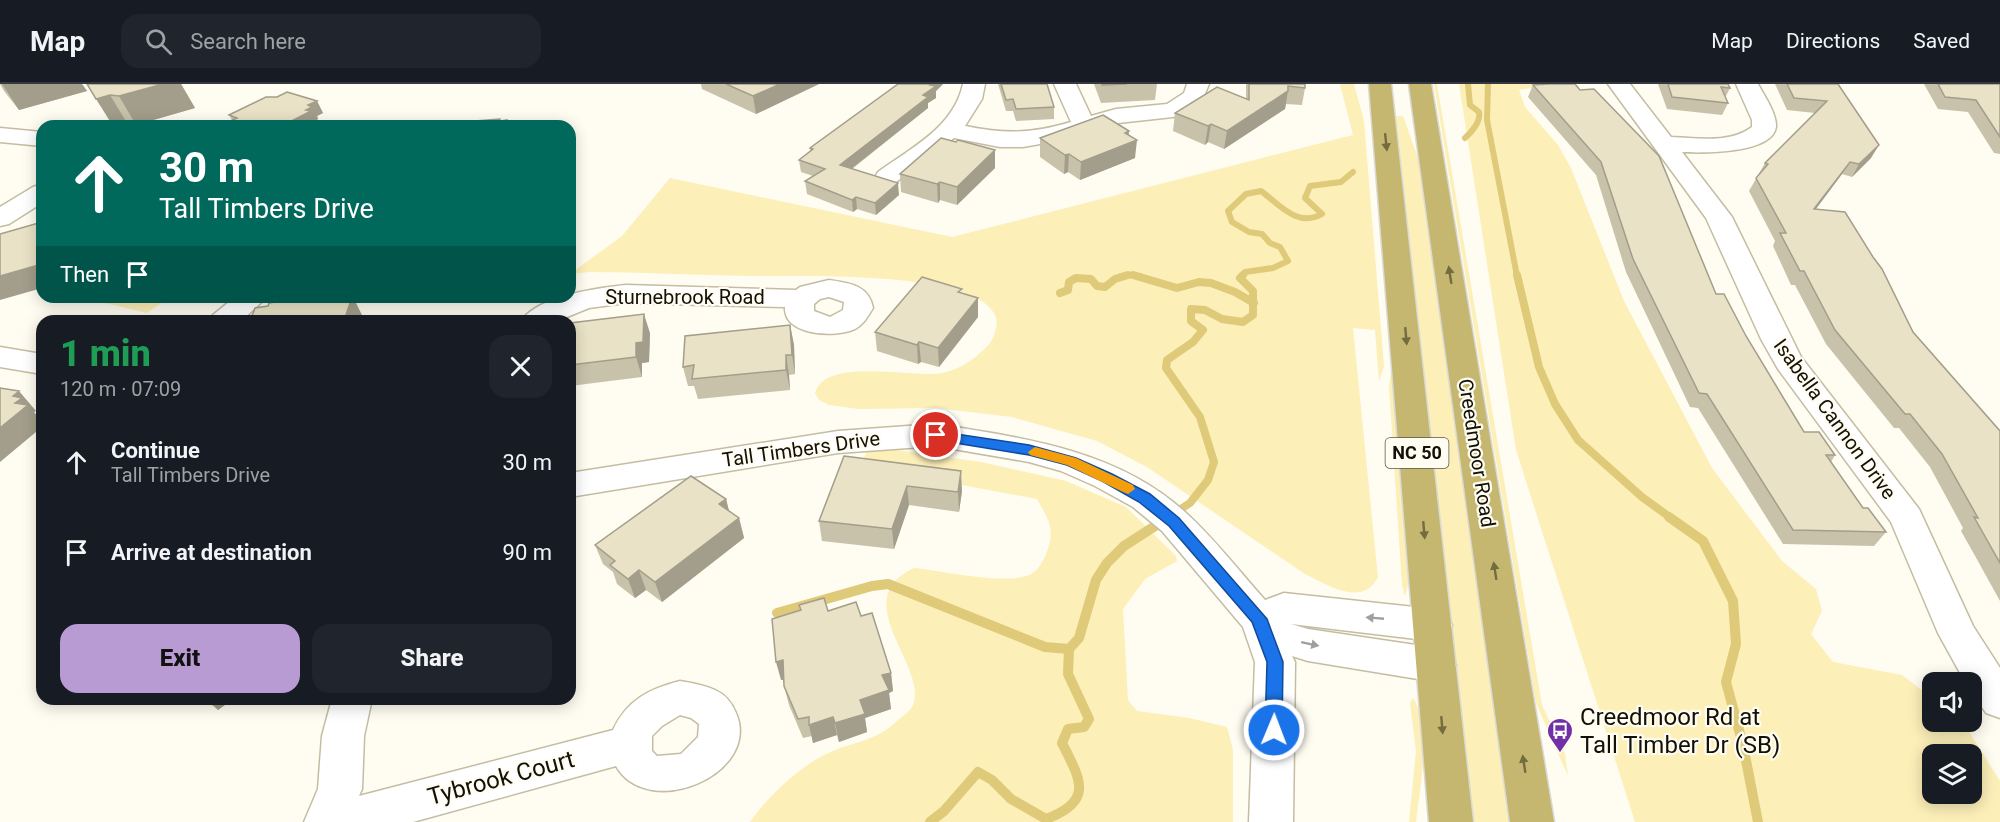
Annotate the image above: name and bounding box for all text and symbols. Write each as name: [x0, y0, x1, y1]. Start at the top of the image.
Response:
search box: [121, 14, 541, 68]
text: Map: [30, 25, 85, 58]
icon: search: [142, 25, 175, 58]
text: Search here: [190, 29, 306, 54]
text: Map: [1711, 29, 1753, 53]
text: Directions: [1786, 29, 1880, 53]
text: Saved: [1913, 29, 1970, 53]
one-way arrow: [1381, 133, 1391, 152]
text: 30 m: [159, 143, 254, 192]
icon: ahead: [60, 144, 138, 222]
text: Tall Timbers Drive: [159, 193, 374, 225]
icon: arrive: [121, 258, 154, 291]
text: Then: [60, 262, 109, 287]
one-way arrow: [1446, 265, 1455, 284]
street label: Sturnebrook Road: [605, 285, 765, 309]
one-way arrow: [1401, 327, 1411, 346]
text: 1 min: [60, 333, 151, 375]
street label: Isabella Cannon Drive: [1769, 334, 1901, 504]
button: close: [489, 335, 552, 398]
text: 120 m · 07:09: [60, 377, 181, 401]
street label: Creedmoor Road: [1453, 377, 1501, 529]
pin: [910, 409, 961, 460]
icon: arrive: [919, 418, 952, 451]
street label: Tall Timbers Drive: [721, 426, 881, 472]
text: Continue: [111, 438, 200, 463]
road number: NC 50: [1386, 438, 1448, 468]
icon: ahead: [60, 446, 93, 479]
text: 30 m: [503, 450, 552, 475]
text: Tall Timbers Drive: [111, 463, 270, 487]
one-way arrow: [1419, 521, 1429, 540]
icon: arrive: [60, 536, 93, 569]
text: Arrive at destination: [111, 540, 312, 565]
text: 90 m: [503, 540, 552, 565]
one-way arrow: [1490, 562, 1499, 581]
one-way arrow: [1366, 613, 1385, 623]
button: Exit: [60, 624, 300, 693]
button: Share: [312, 624, 552, 693]
one-way arrow: [1300, 640, 1319, 649]
map controls: [1922, 672, 1982, 804]
button: sound: [1922, 672, 1982, 732]
position arrow: [1242, 698, 1306, 762]
place label: Creedmoor Rd at Tall Timber Dr (SB): [1580, 703, 1780, 759]
one-way arrow: [1437, 715, 1447, 734]
bus stop icon: Creedmoor Rd at Tall Timber Dr (SB): [1545, 716, 1575, 754]
button: layers: [1922, 744, 1982, 804]
street label: Tybrook Court: [425, 745, 578, 811]
one-way arrow: [1519, 755, 1528, 774]

